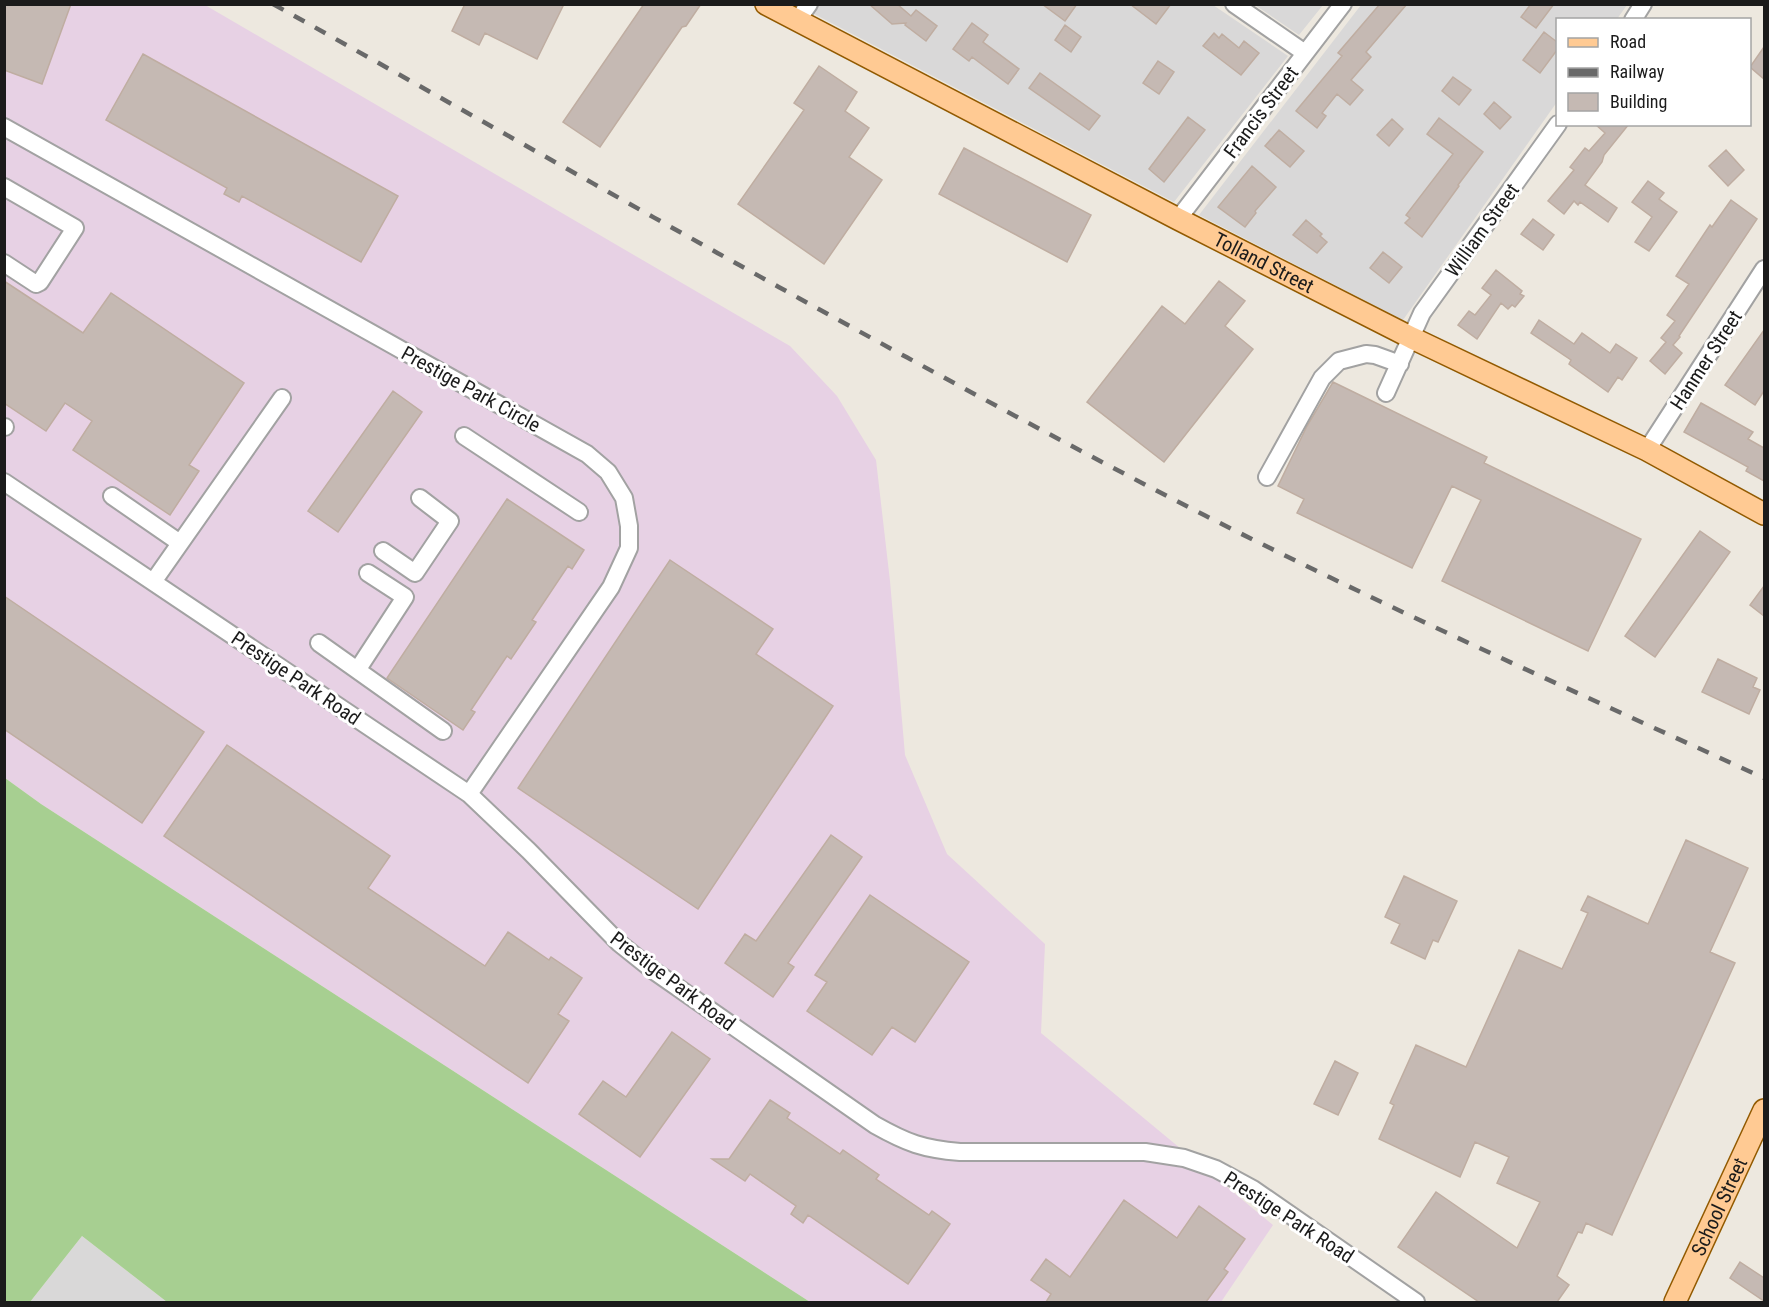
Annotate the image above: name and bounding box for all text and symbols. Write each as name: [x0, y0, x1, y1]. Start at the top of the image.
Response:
legend: [1556, 18, 1751, 126]
text: Road: [1610, 31, 1646, 52]
street label: Francis Street: [1219, 61, 1303, 163]
text: Railway: [1610, 61, 1665, 82]
text: Building: [1610, 91, 1667, 112]
street label: William Street: [1440, 179, 1524, 281]
street label: Tolland Street: [1210, 227, 1318, 298]
street label: Hanmer Street: [1665, 306, 1747, 414]
street label: Prestige Park Circle: [397, 341, 545, 437]
street label: Prestige Park Road: [227, 626, 365, 730]
street label: Prestige Park Road: [606, 926, 740, 1036]
street label: School Street: [1686, 1154, 1752, 1260]
street label: Prestige Park Road: [1219, 1166, 1359, 1268]

